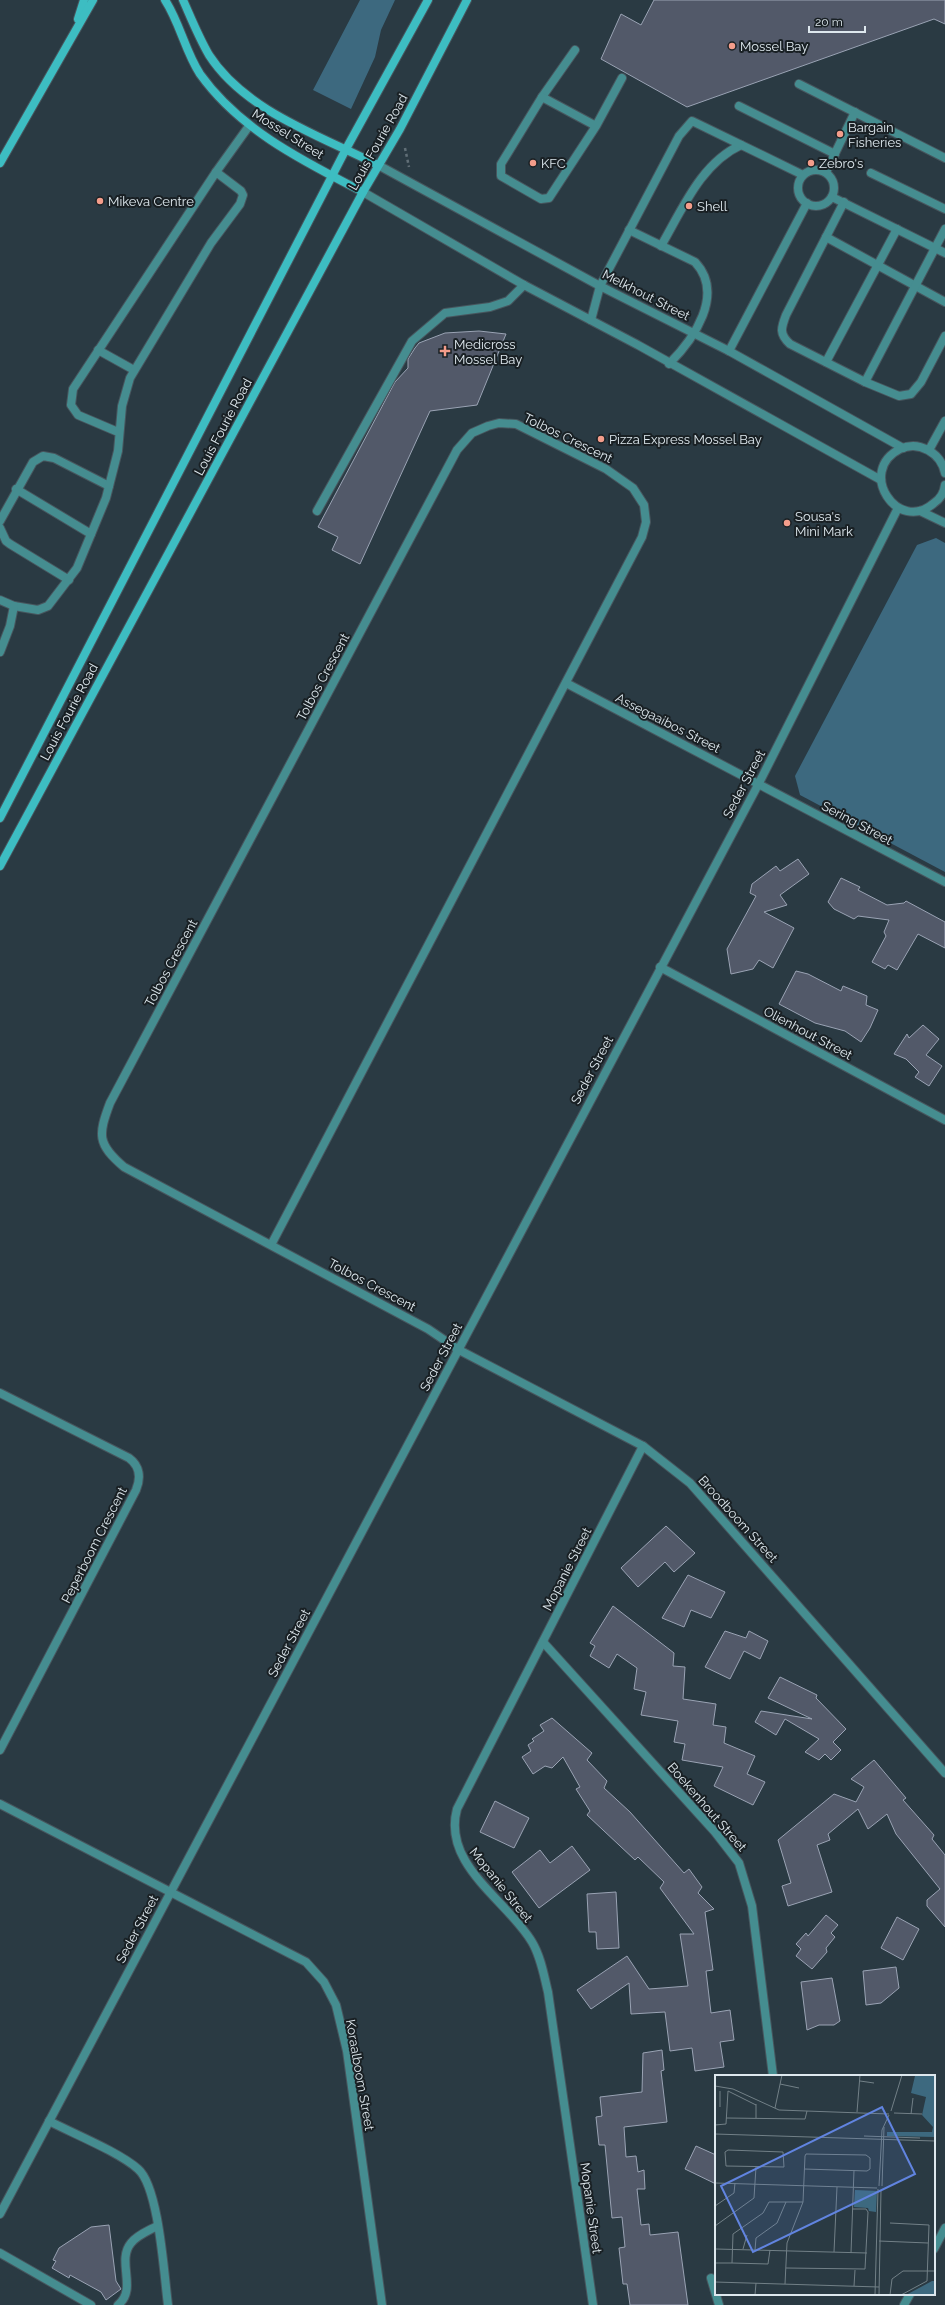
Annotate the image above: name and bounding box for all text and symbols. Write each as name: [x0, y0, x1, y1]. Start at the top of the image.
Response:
scale bar: [809, 8, 865, 34]
text: 20 m: [815, 15, 843, 29]
place label: Mossel Bay: [740, 39, 808, 54]
marker: Mossel Bay: [727, 41, 737, 51]
street label: Louis Fourie Road: [345, 91, 411, 193]
street label: Mossel Street: [249, 106, 327, 162]
place label: Bargain Fisheries: [848, 120, 901, 150]
marker: Bargain Fisheries: [835, 129, 845, 139]
place label: KFC: [541, 156, 566, 171]
place label: Zebro's: [819, 156, 863, 171]
marker: KFC: [528, 158, 538, 168]
marker: Zebro's: [806, 158, 816, 168]
place label: Mikeva Centre: [108, 194, 194, 209]
marker: Mikeva Centre: [95, 196, 105, 206]
place label: Shell: [697, 199, 728, 214]
marker: Shell: [684, 201, 694, 211]
street label: Melkhout Street: [600, 267, 693, 324]
place label: Medicross Mossel Bay: [454, 337, 522, 367]
marker: Medicross Mossel Bay: [439, 345, 451, 357]
street label: Louis Fourie Road: [191, 376, 255, 478]
street label: Tolbos Crescent: [521, 410, 615, 466]
place label: Pizza Express Mossel Bay: [609, 432, 762, 447]
marker: Pizza Express Mossel Bay: [596, 434, 606, 444]
place label: Sousa's Mini Mark: [795, 509, 853, 539]
marker: Sousa's Mini Mark: [782, 518, 792, 528]
street label: Tolbos Crescent: [294, 630, 353, 723]
street label: Louis Fourie Road: [37, 661, 101, 763]
street label: Assegaaibos Street: [613, 690, 723, 756]
street label: Seder Street: [720, 747, 768, 821]
street label: Sering Street: [819, 798, 895, 848]
street label: Tolbos Crescent: [142, 916, 201, 1009]
street label: Olienhout Street: [761, 1003, 855, 1063]
street label: Seder Street: [568, 1033, 616, 1107]
street label: Tolbos Crescent: [326, 1256, 419, 1315]
street label: Seder Street: [417, 1320, 465, 1394]
street label: Broodboom Street: [695, 1473, 781, 1566]
street label: Peperboom Crescent: [58, 1484, 130, 1606]
street label: Mopanie Street: [540, 1524, 595, 1613]
street label: Seder Street: [265, 1606, 313, 1680]
street label: Boekenhout Street: [664, 1760, 750, 1855]
street label: Mopanie Street: [466, 1845, 536, 1926]
street label: Seder Street: [113, 1892, 161, 1966]
street label: Koraalboom Street: [343, 2018, 377, 2132]
inset map: [715, 2075, 935, 2295]
street label: Mopanie Street: [577, 2162, 605, 2255]

